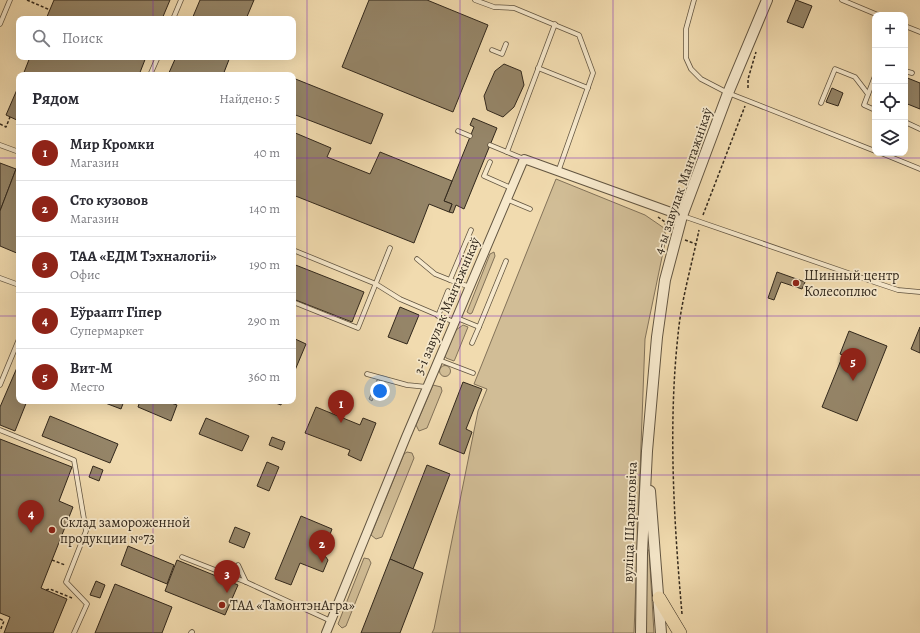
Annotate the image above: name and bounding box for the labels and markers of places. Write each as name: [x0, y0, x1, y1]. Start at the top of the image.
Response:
place label: Шинный центр Колесоплюс: [804, 266, 899, 301]
marker: Шинный центр Колесоплюс: [791, 278, 801, 288]
pin: 5: [840, 348, 866, 381]
pin: 1: [328, 390, 354, 423]
pin: 4: [18, 500, 44, 533]
place label: Склад замороженной продукции №73: [60, 513, 190, 548]
marker: Склад замороженной продукции №73: [47, 525, 57, 535]
pin: 2: [309, 530, 335, 563]
pin: 3: [214, 560, 240, 593]
place label: ТАА «ТамонтэнАгра»: [230, 596, 355, 615]
marker: ТАА «ТамонтэнАгра»: [217, 600, 227, 610]

